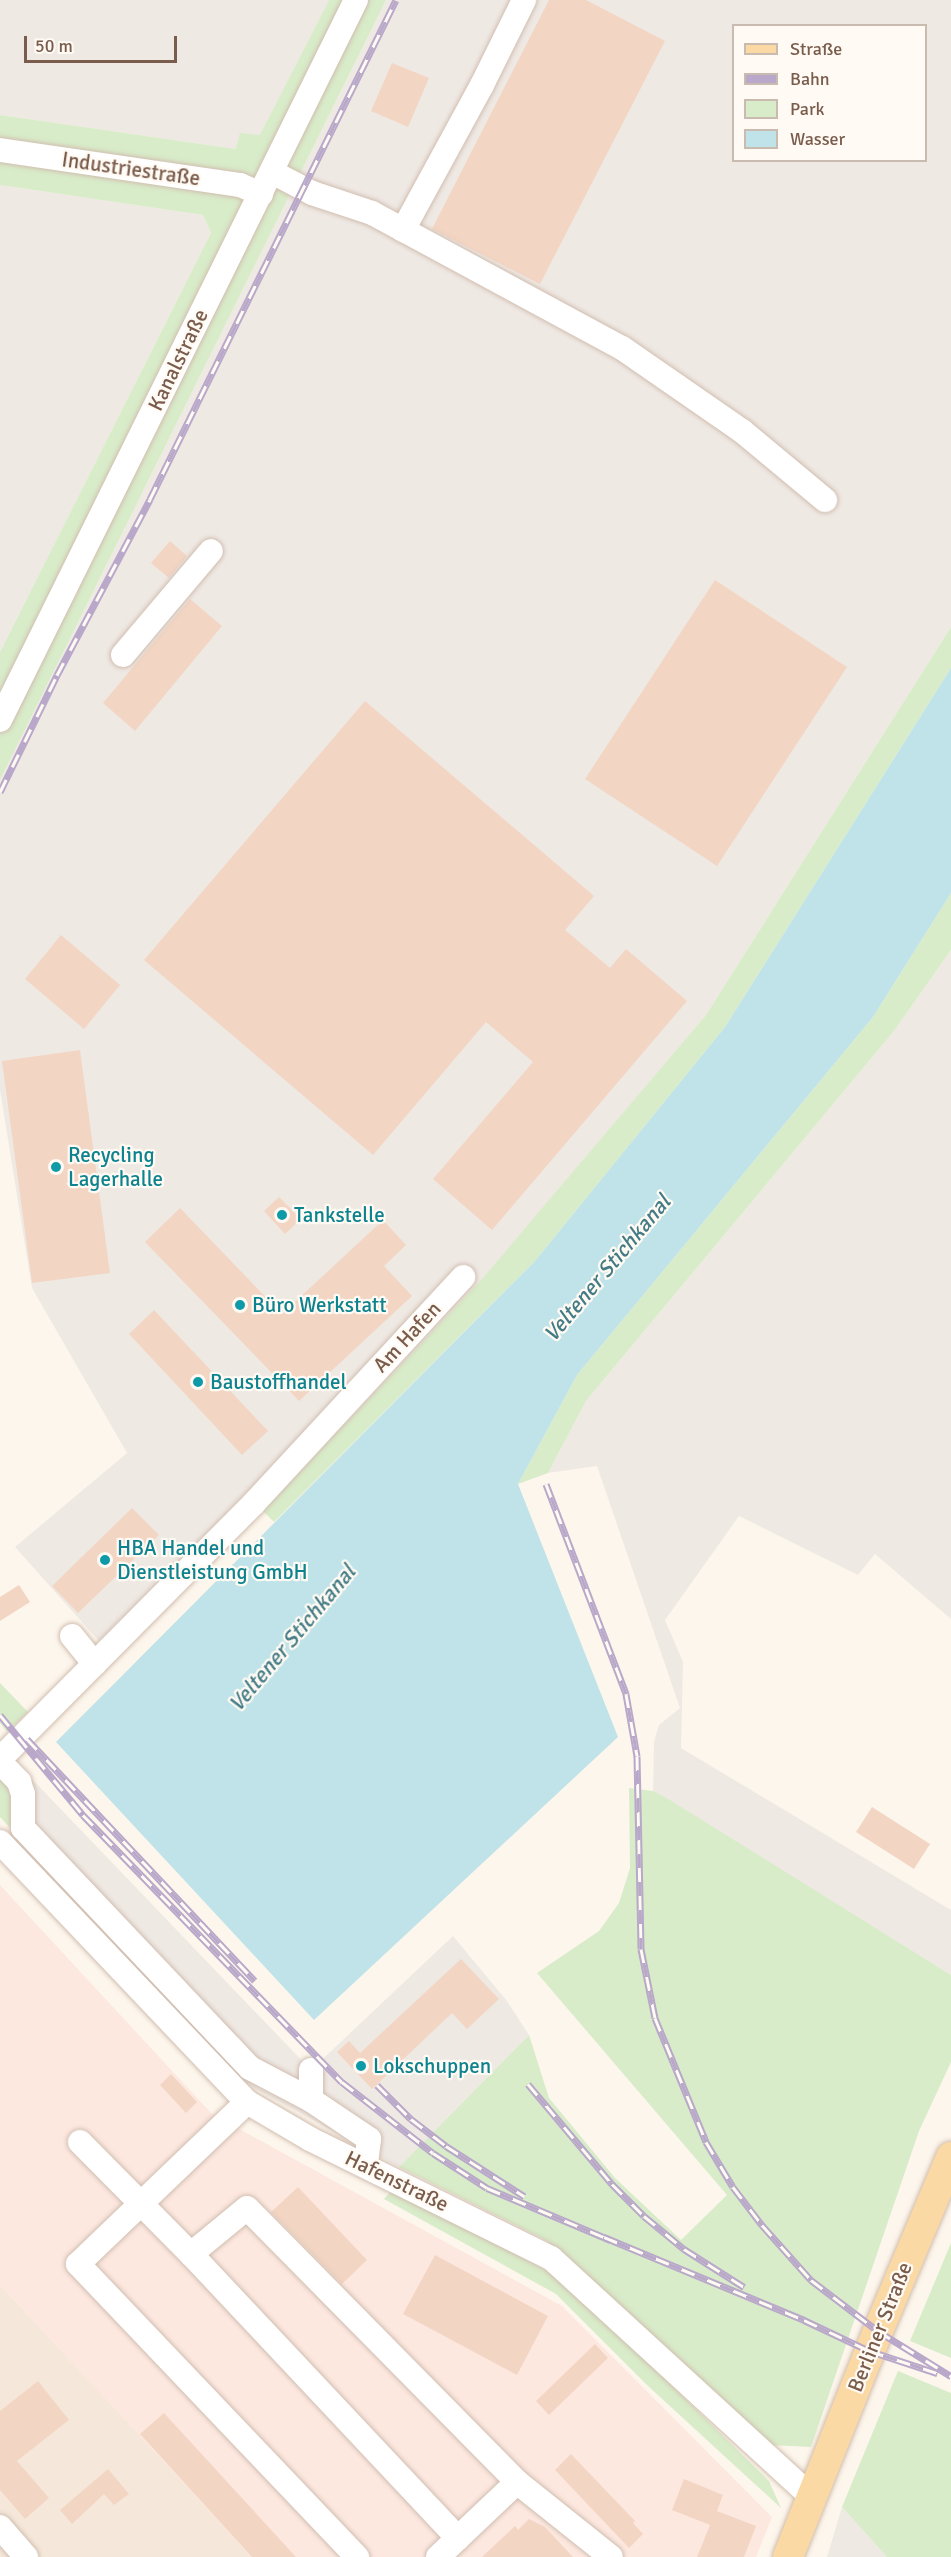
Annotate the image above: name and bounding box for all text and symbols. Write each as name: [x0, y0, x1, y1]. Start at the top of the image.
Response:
scale bar: [27, 24, 180, 62]
legend: [732, 24, 927, 162]
text: 50 m: [35, 35, 73, 57]
text: Straße: [790, 38, 842, 60]
text: Bahn: [790, 68, 830, 90]
text: Park: [790, 98, 825, 120]
text: Wasser: [790, 128, 845, 150]
street label: Industriestraße: [60, 147, 202, 191]
street label: Kanalstraße: [143, 305, 213, 415]
place label: Recycling Lagerhalle: [68, 1142, 163, 1192]
marker: Recycling Lagerhalle: [49, 1160, 63, 1174]
water label: Veltener Stichkanal: [538, 1189, 676, 1347]
place label: Tankstelle: [294, 1202, 385, 1228]
marker: Tankstelle: [275, 1208, 289, 1222]
place label: Büro Werkstatt: [252, 1292, 387, 1318]
street label: Am Hafen: [368, 1296, 446, 1378]
marker: Büro Werkstatt: [233, 1298, 247, 1312]
place label: Baustoffhandel: [210, 1369, 347, 1395]
marker: Baustoffhandel: [191, 1375, 205, 1389]
place label: HBA Handel und Dienstleistung GmbH: [117, 1535, 308, 1585]
marker: HBA Handel und Dienstleistung GmbH: [98, 1553, 112, 1567]
water label: Veltener Stichkanal: [223, 1559, 361, 1717]
place label: Lokschuppen: [373, 2053, 491, 2079]
marker: Lokschuppen: [354, 2059, 368, 2073]
street label: Hafenstraße: [341, 2145, 453, 2217]
street label: Berliner Straße: [842, 2258, 918, 2396]

